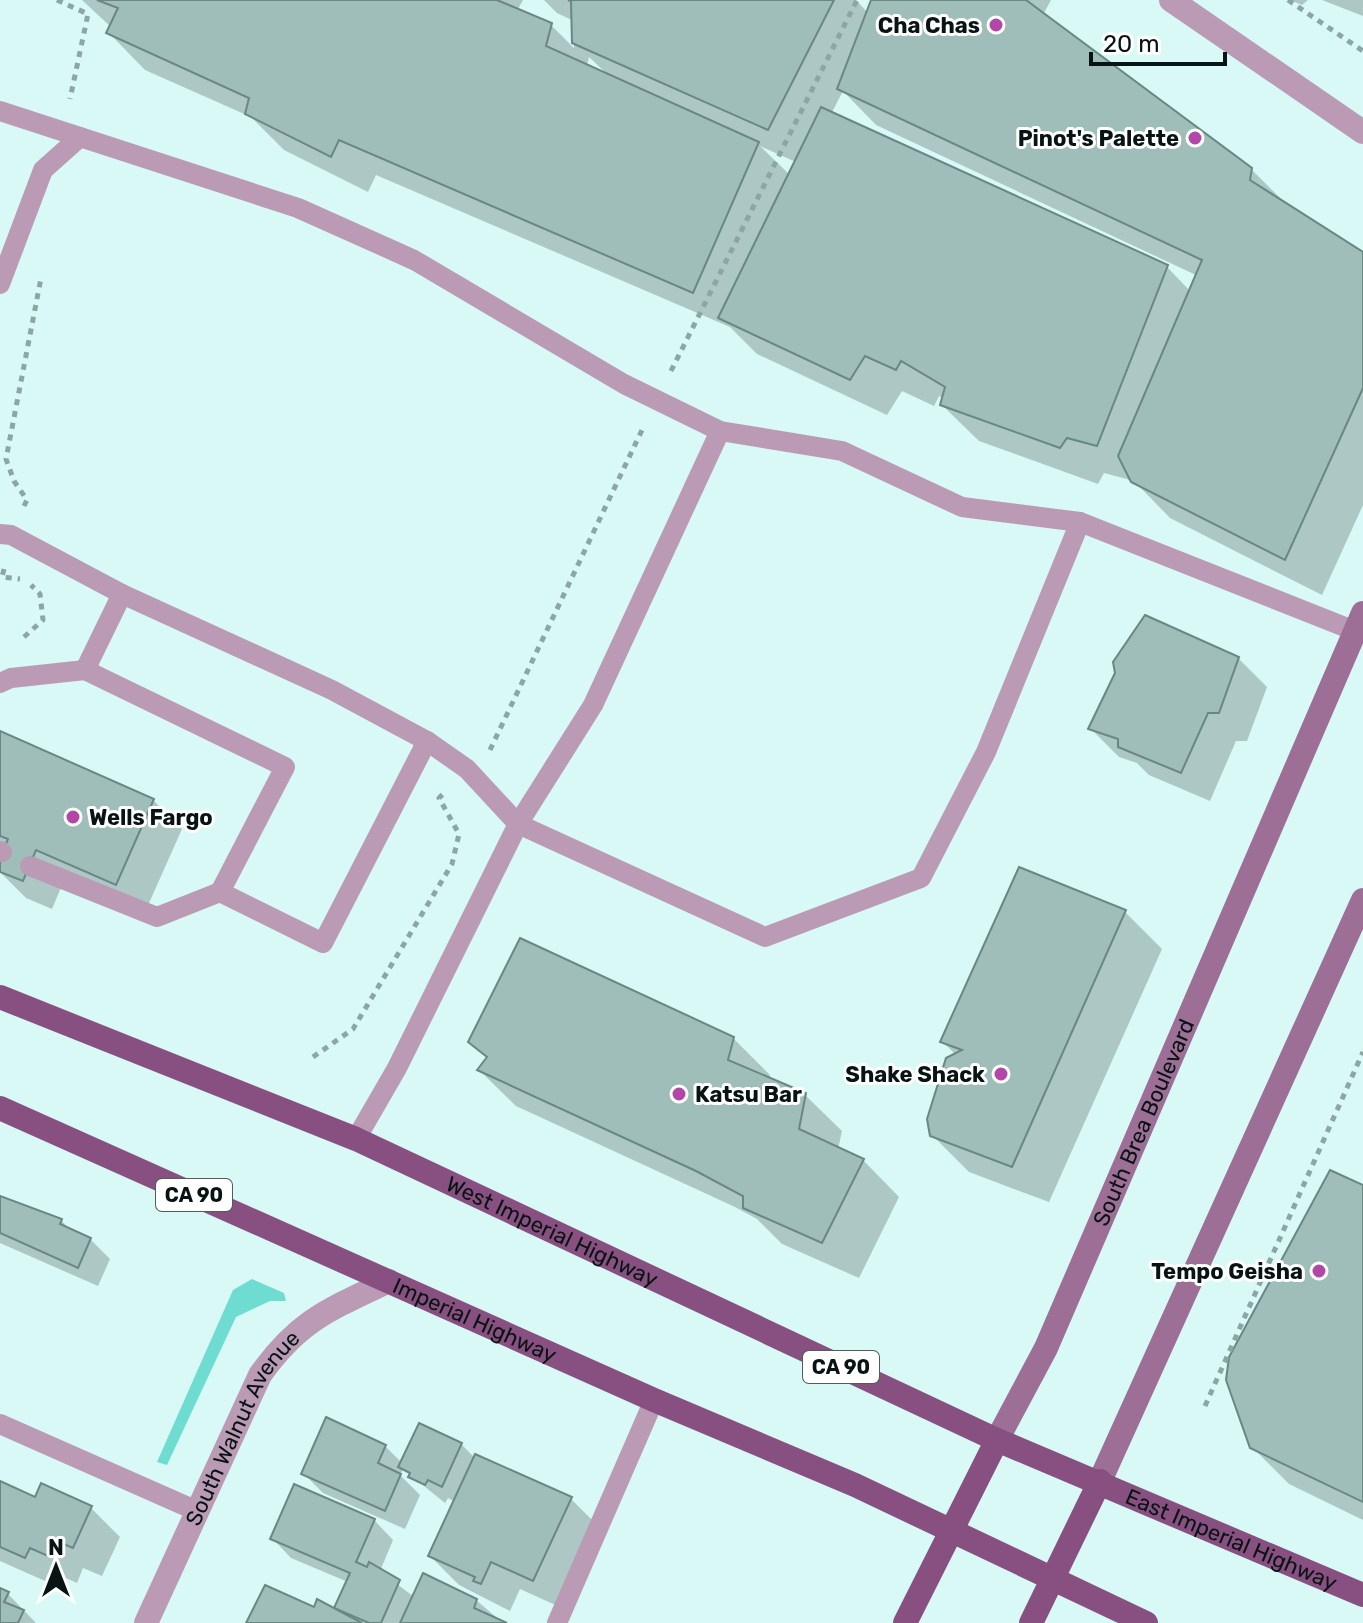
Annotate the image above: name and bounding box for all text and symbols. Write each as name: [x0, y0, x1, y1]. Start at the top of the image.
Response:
place label: Cha Chas: [878, 12, 980, 39]
marker: Cha Chas: [987, 16, 1005, 34]
scale bar: [1091, 16, 1225, 66]
text: 20 m: [1103, 30, 1160, 58]
place label: Pinot's Palette: [1018, 125, 1179, 152]
marker: Pinot's Palette: [1186, 129, 1204, 147]
place label: Wells Fargo: [89, 804, 213, 831]
marker: Wells Fargo: [64, 808, 82, 826]
street label: South Brea Boulevard: [1087, 1015, 1200, 1230]
place label: Shake Shack: [845, 1061, 985, 1088]
marker: Shake Shack: [992, 1065, 1010, 1083]
place label: Katsu Bar: [695, 1081, 802, 1108]
marker: Katsu Bar: [670, 1085, 688, 1103]
street label: West Imperial Highway: [442, 1170, 662, 1293]
road number: CA 90: [156, 1179, 232, 1211]
place label: Tempo Geisha: [1151, 1258, 1303, 1285]
marker: Tempo Geisha: [1310, 1262, 1328, 1280]
street label: Imperial Highway: [389, 1272, 561, 1369]
street label: South Walnut Avenue: [180, 1325, 305, 1530]
road number: CA 90: [803, 1351, 879, 1383]
street label: East Imperial Highway: [1121, 1483, 1341, 1596]
north arrow: [16, 1527, 96, 1607]
text: N: [48, 1534, 64, 1561]

